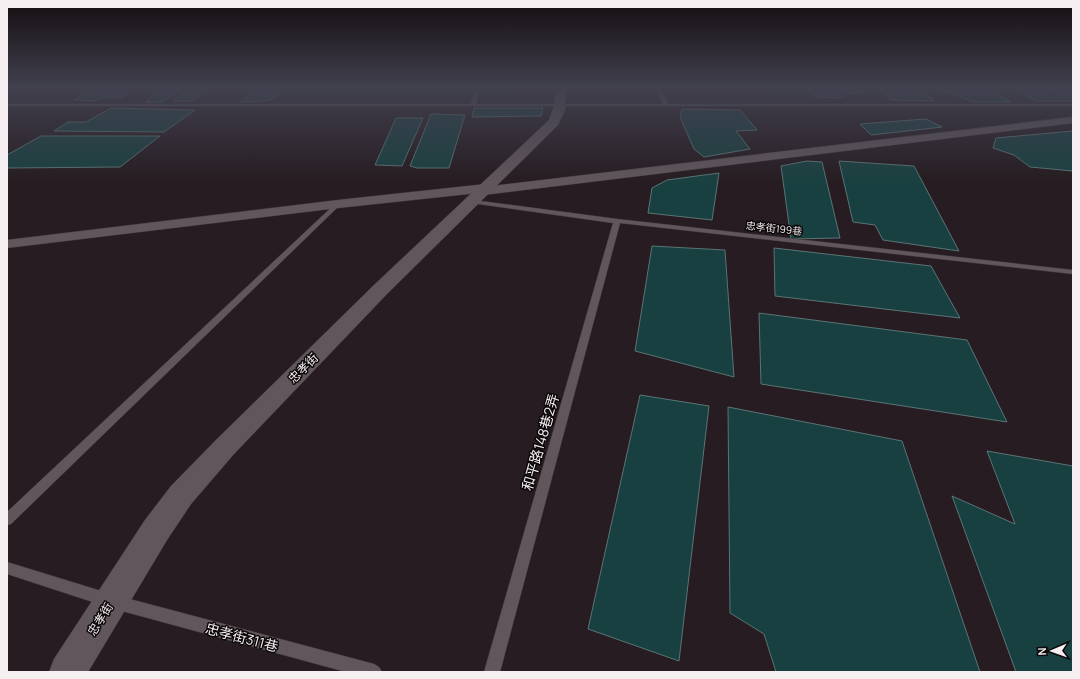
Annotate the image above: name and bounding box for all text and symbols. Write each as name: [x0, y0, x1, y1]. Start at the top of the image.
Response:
street label: 忠孝街199巷: [745, 218, 803, 238]
street label: 忠孝街: [284, 349, 322, 387]
street label: 和平路148巷2弄: [517, 391, 563, 493]
street label: 忠孝街: [83, 599, 117, 639]
street label: 忠孝街311巷: [203, 618, 281, 656]
north arrow: [1032, 631, 1072, 671]
text: N: [1034, 647, 1049, 656]

